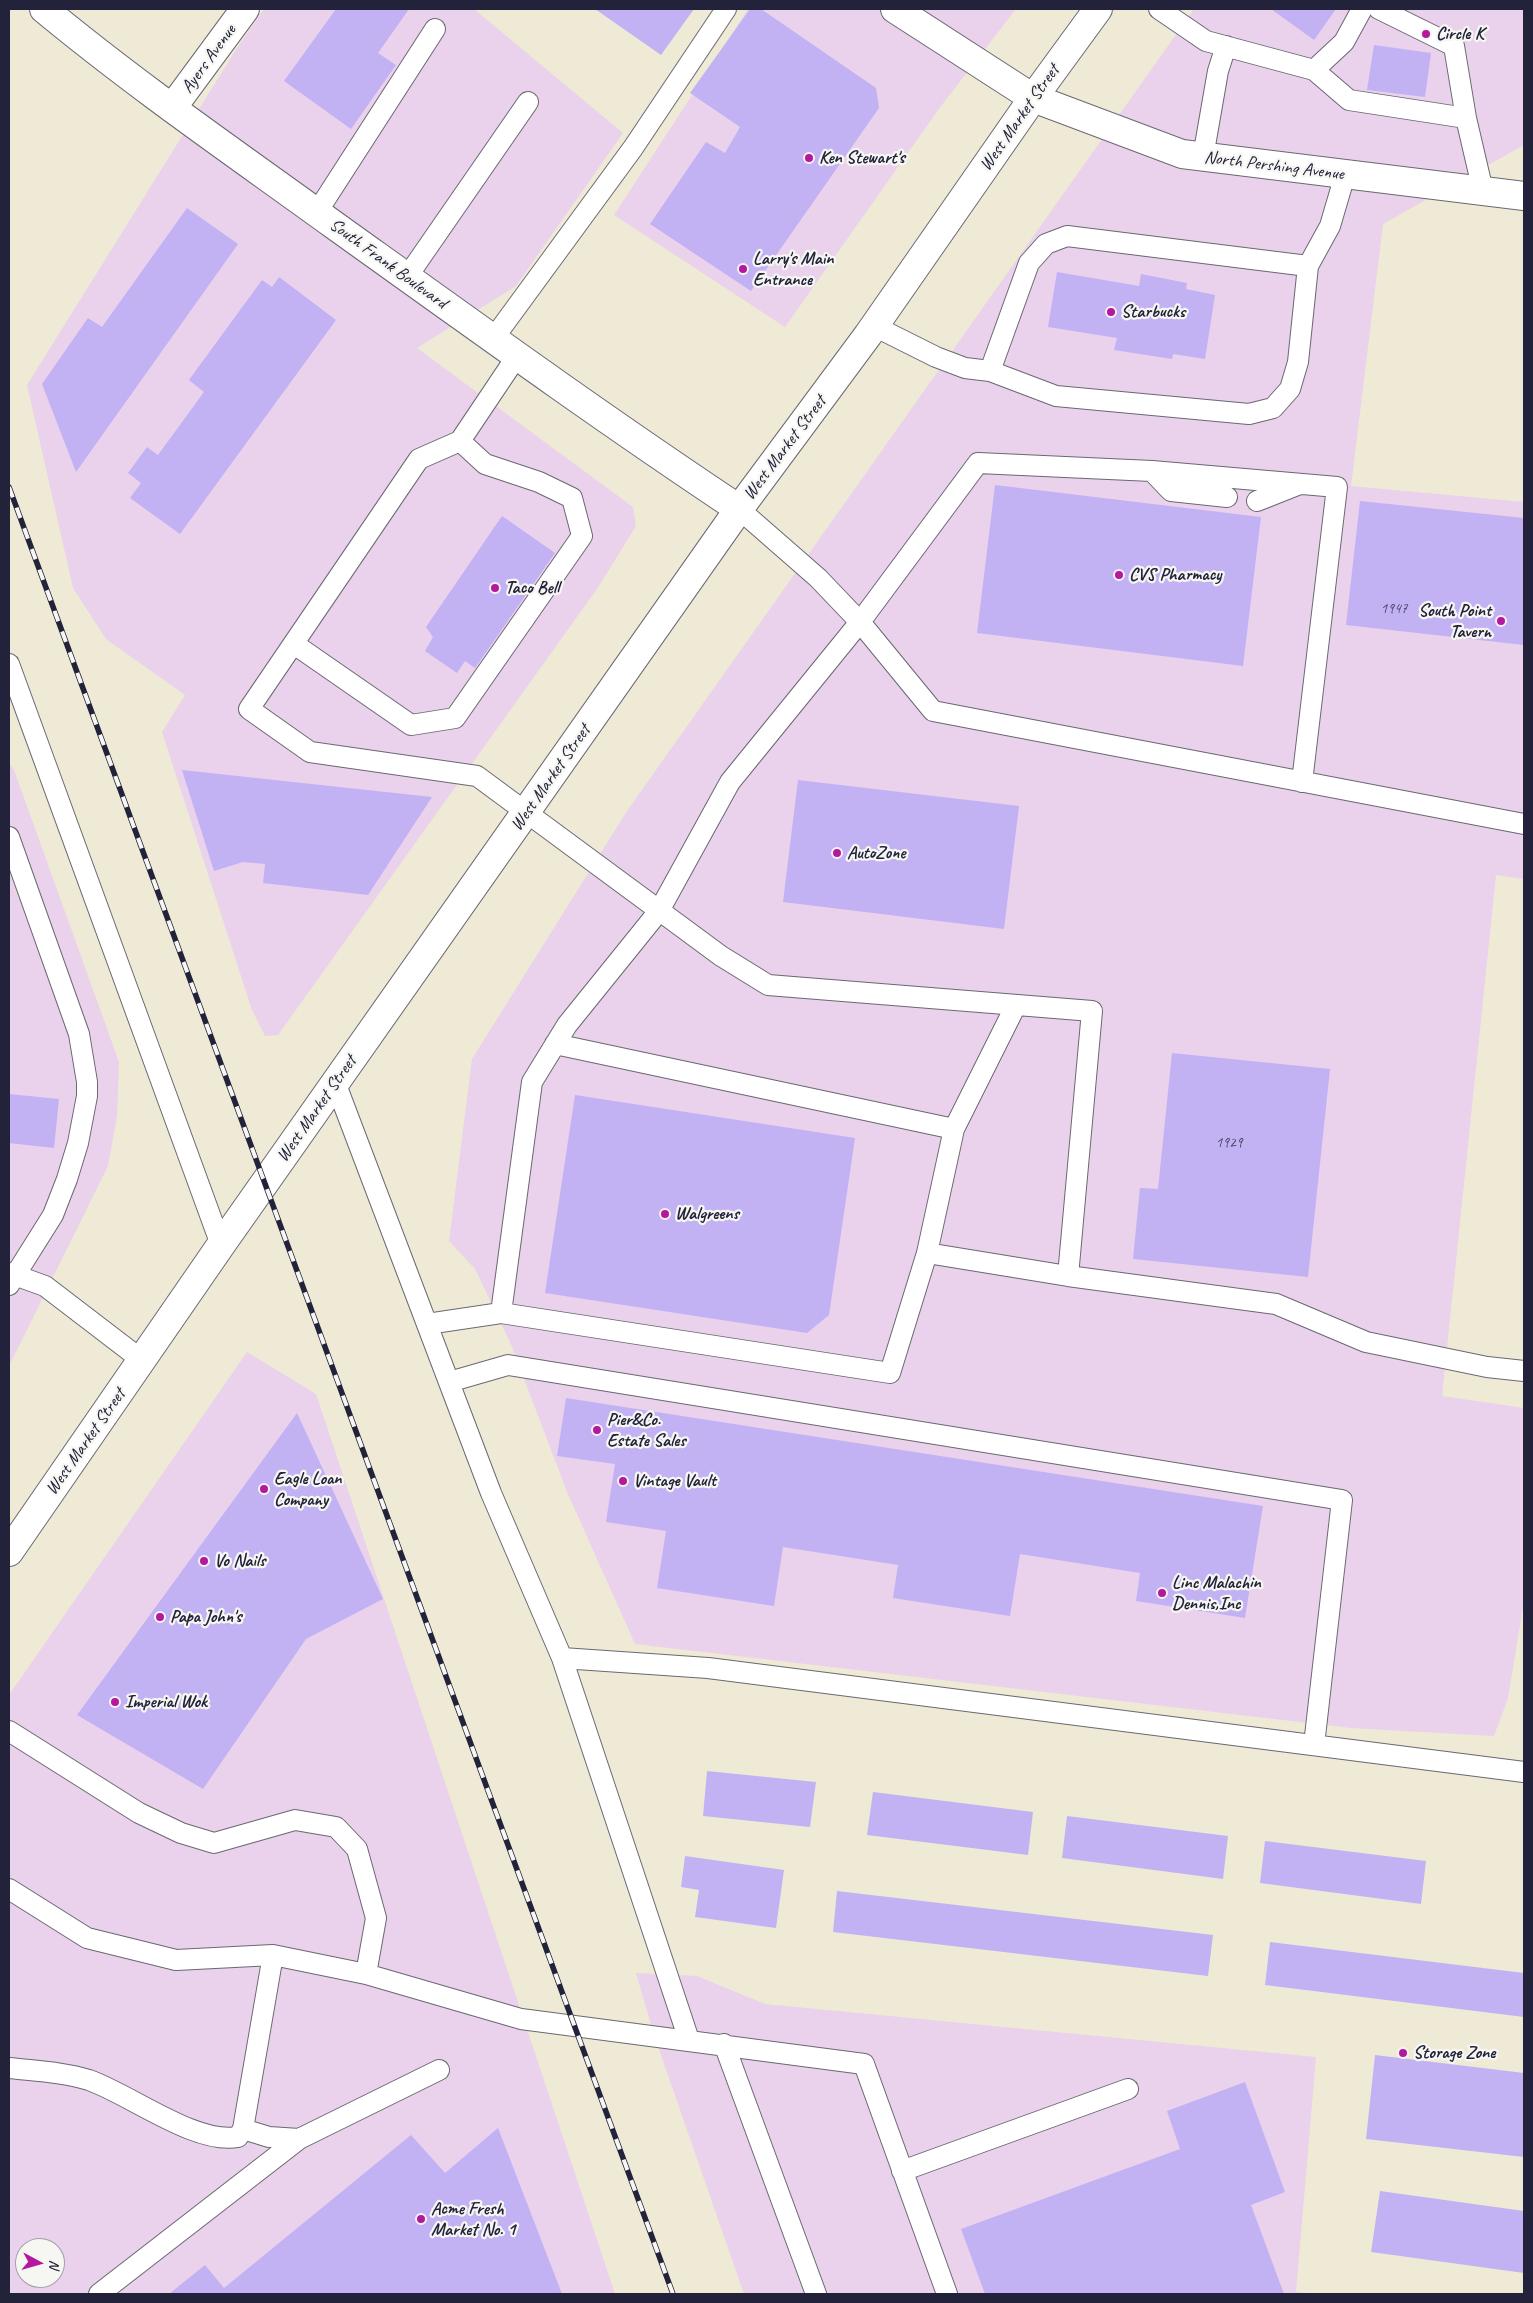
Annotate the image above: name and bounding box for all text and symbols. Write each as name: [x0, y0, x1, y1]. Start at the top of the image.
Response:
street label: Ayers Avenue: [177, 21, 241, 97]
place label: Circle K: [1436, 23, 1484, 45]
marker: Circle K: [1420, 28, 1432, 40]
street label: West Market Street: [975, 61, 1065, 175]
place label: Ken Stewart's: [819, 147, 905, 169]
street label: North Pershing Avenue: [1203, 147, 1345, 185]
marker: Ken Stewart's: [803, 152, 815, 164]
street label: South Frank Boulevard: [325, 214, 451, 314]
place label: Larry's Main Entrance: [753, 248, 833, 290]
marker: Larry's Main Entrance: [737, 263, 749, 275]
place label: Starbucks: [1121, 301, 1185, 323]
marker: Starbucks: [1105, 306, 1117, 318]
street label: West Market Street: [739, 392, 831, 504]
place label: CVS Pharmacy: [1129, 564, 1221, 586]
marker: CVS Pharmacy: [1113, 569, 1125, 581]
place label: Taco Bell: [505, 577, 559, 599]
marker: Taco Bell: [489, 582, 501, 594]
house number: 1947: [1381, 600, 1407, 618]
place label: South Point Tavern: [1418, 600, 1491, 642]
marker: South Point Tavern: [1495, 615, 1507, 627]
street label: West Market Street: [506, 721, 596, 835]
place label: AutoZone: [847, 842, 905, 864]
marker: AutoZone: [831, 847, 843, 859]
street label: West Market Street: [272, 1052, 362, 1166]
house number: 1929: [1216, 1134, 1242, 1152]
place label: Walgreens: [675, 1203, 739, 1225]
marker: Walgreens: [659, 1208, 671, 1220]
street label: West Market Street: [41, 1385, 131, 1499]
place label: Pier&Co. Estate Sales: [607, 1409, 685, 1452]
marker: Pier&Co. Estate Sales: [591, 1424, 603, 1436]
place label: Eagle Loan Company: [274, 1468, 342, 1510]
place label: Vintage Vault: [633, 1470, 716, 1492]
marker: Vintage Vault: [617, 1475, 629, 1487]
marker: Eagle Loan Company: [258, 1483, 270, 1495]
place label: Vo Nails: [214, 1550, 265, 1572]
marker: Vo Nails: [198, 1555, 210, 1567]
place label: Linc Malachin Dennis,Inc: [1172, 1572, 1261, 1615]
marker: Linc Malachin Dennis,Inc: [1156, 1587, 1168, 1599]
place label: Papa John's: [170, 1606, 241, 1628]
marker: Papa John's: [154, 1611, 166, 1623]
place label: Imperial Wok: [125, 1691, 207, 1713]
marker: Imperial Wok: [109, 1696, 121, 1708]
place label: Storage Zone: [1413, 2042, 1495, 2064]
marker: Storage Zone: [1397, 2047, 1409, 2059]
place label: Acme Fresh Market No. 1: [431, 2198, 515, 2240]
marker: Acme Fresh Market No. 1: [415, 2213, 427, 2225]
north arrow: [15, 2238, 65, 2288]
text: N: [46, 2259, 63, 2270]

